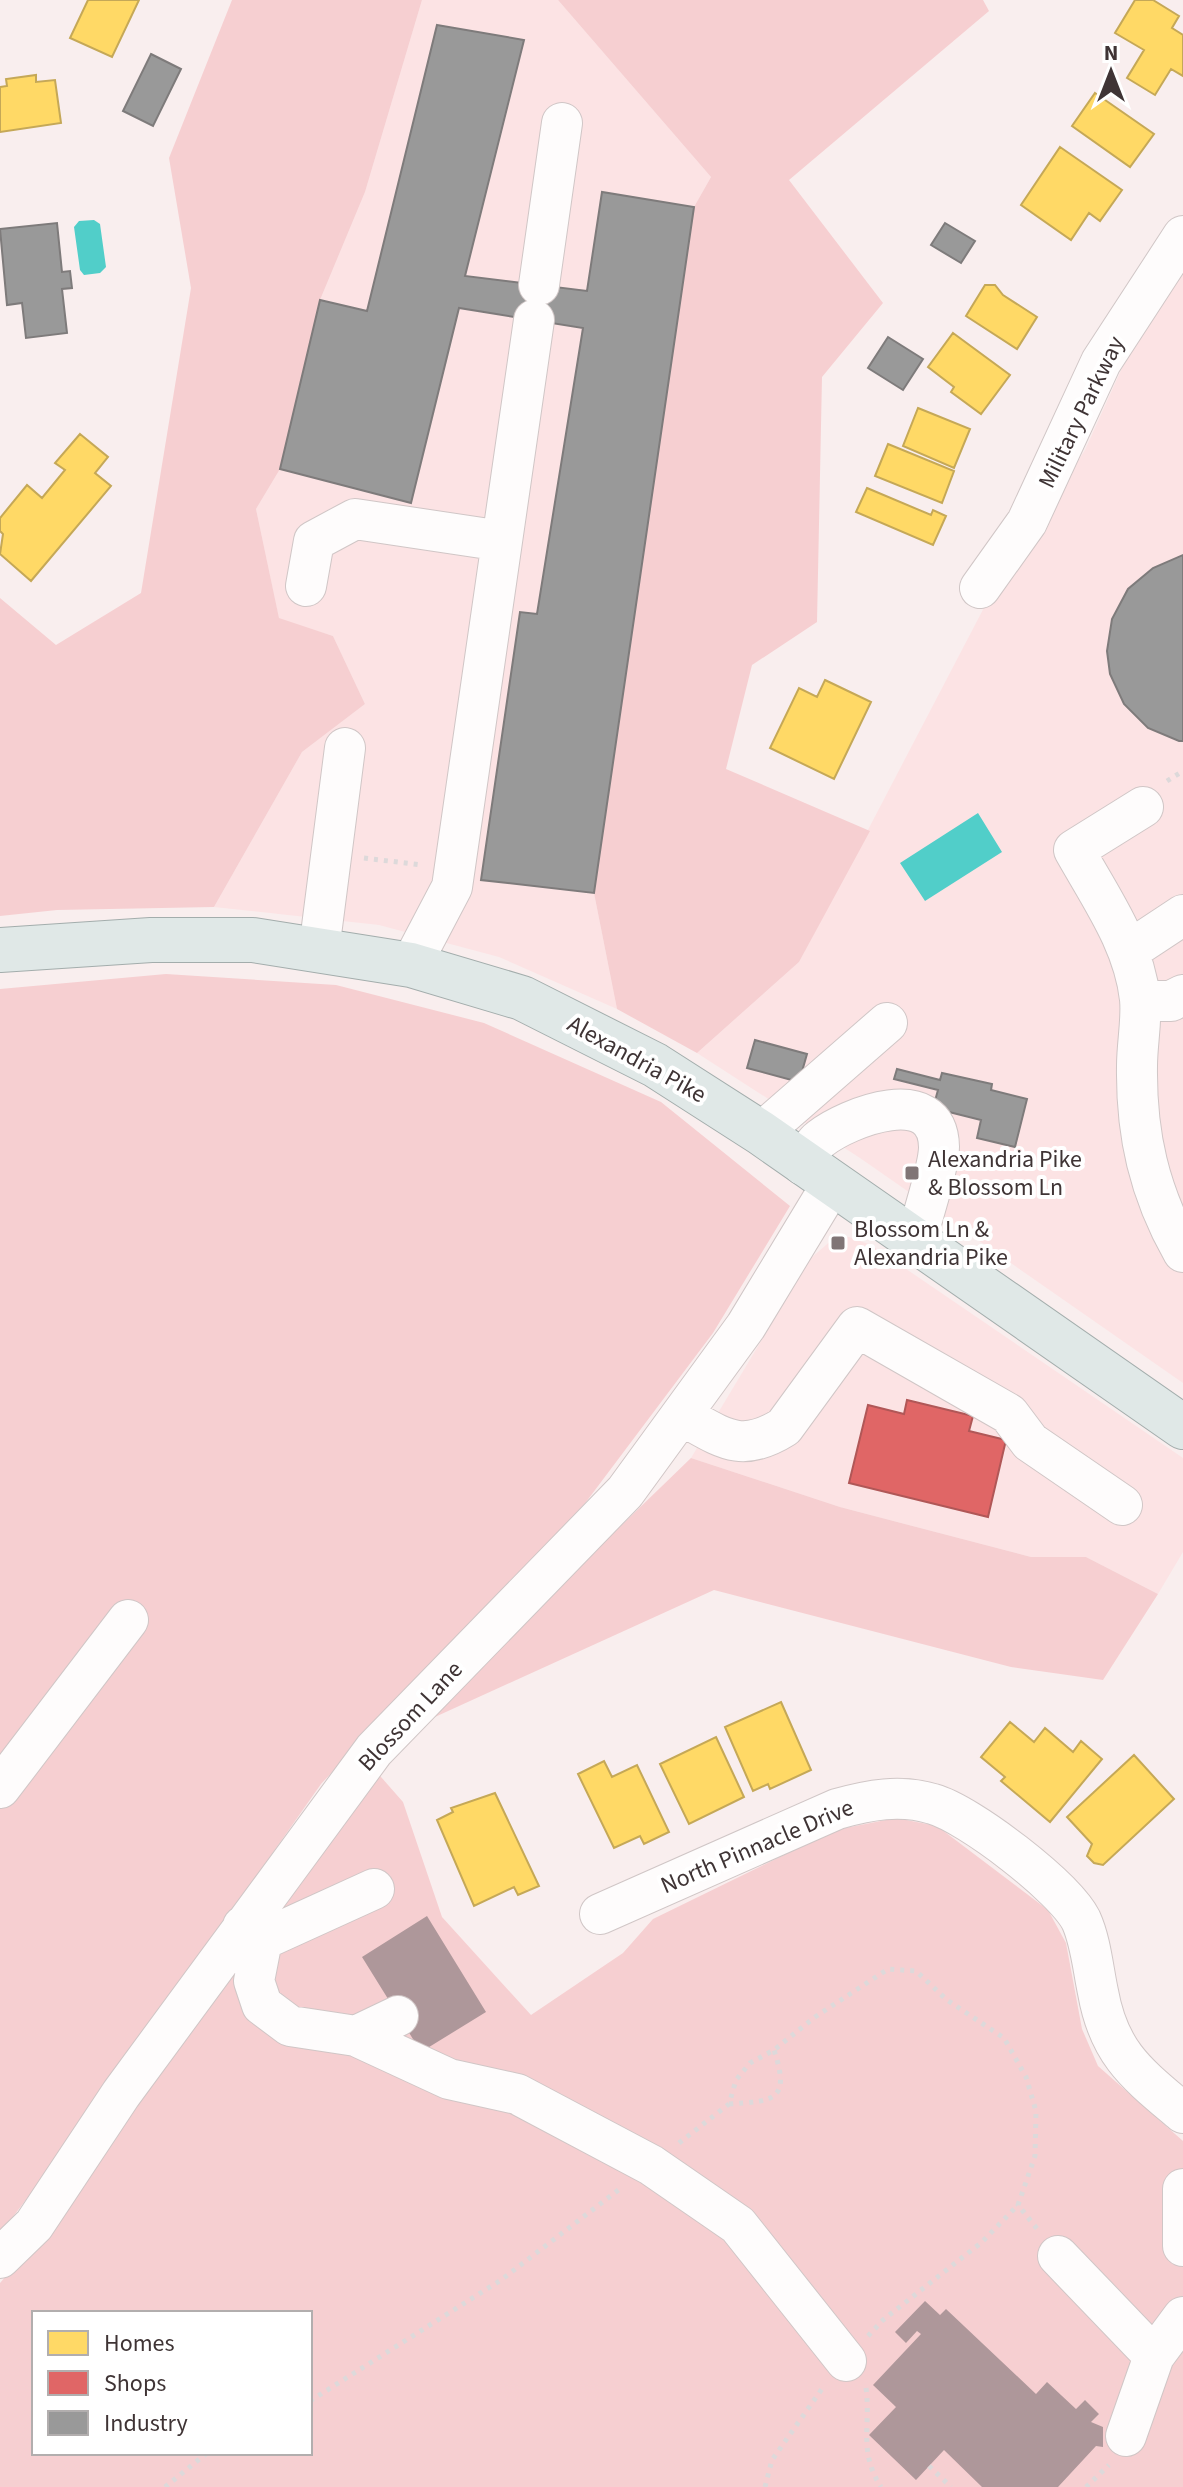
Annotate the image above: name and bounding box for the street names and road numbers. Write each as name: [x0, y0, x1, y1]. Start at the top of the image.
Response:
street label: Military Parkway: [1030, 330, 1133, 494]
street label: Alexandria Pike: [561, 1007, 713, 1112]
street label: Blossom Lane: [350, 1653, 471, 1779]
street label: North Pinnacle Drive: [655, 1790, 859, 1903]

